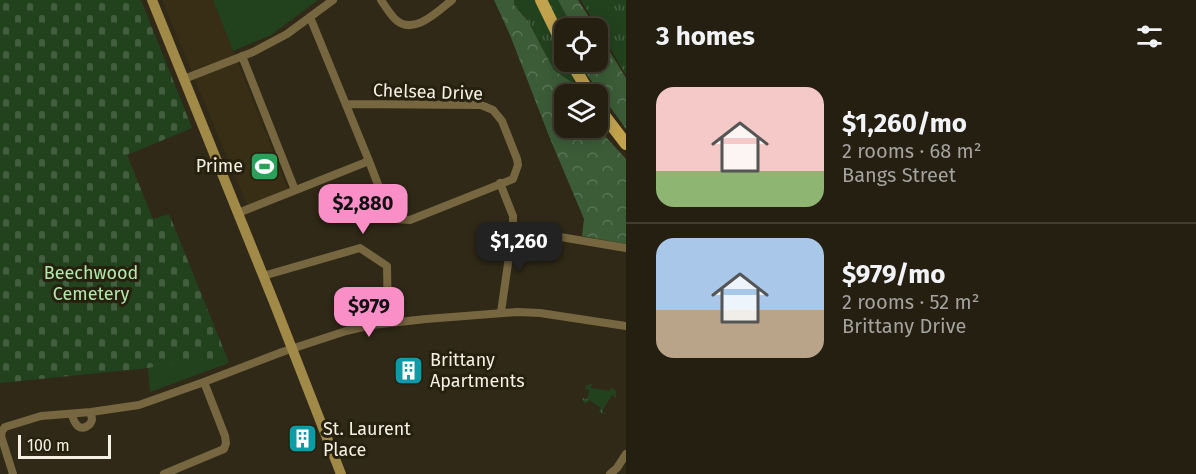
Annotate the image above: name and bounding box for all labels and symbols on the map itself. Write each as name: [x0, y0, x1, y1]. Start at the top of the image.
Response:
street label: Chelsea Drive: [372, 79, 484, 105]
sports icon: Prime: [248, 150, 280, 182]
place label: Prime: [196, 155, 243, 177]
pin: $2,880: [314, 184, 412, 235]
pin: $1,260: [470, 222, 568, 273]
park label: Beechwood Cemetery: [44, 262, 138, 305]
pin: $979: [333, 287, 405, 338]
place label: Brittany Apartments: [430, 349, 525, 392]
building icon: Brittany Apartments: [393, 354, 425, 386]
place label: St. Laurent Place: [323, 418, 411, 461]
building icon: St. Laurent Place: [286, 423, 318, 455]
scale bar: [18, 432, 111, 460]

